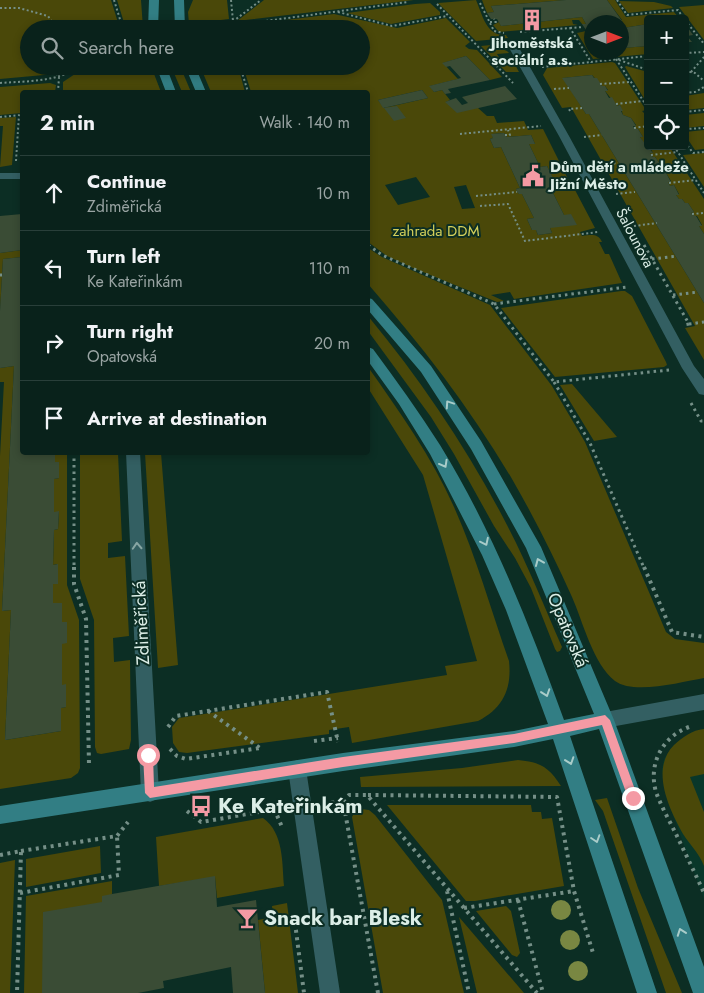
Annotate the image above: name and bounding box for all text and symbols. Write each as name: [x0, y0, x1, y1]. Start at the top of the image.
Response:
building icon: Jihoměstská sociální a.s.: [519, 7, 545, 33]
north arrow: [584, 15, 629, 60]
map controls: [644, 15, 689, 150]
button: +: [644, 15, 689, 60]
search box: [20, 20, 370, 75]
place label: Jihoměstská sociální a.s.: [488, 32, 573, 71]
icon: search: [38, 34, 66, 62]
text: Search here: [78, 34, 174, 61]
button: −: [644, 60, 689, 105]
button: locate: [644, 105, 689, 150]
text: 2 min: [40, 108, 95, 138]
text: Walk · 140 m: [260, 111, 350, 134]
place label: Dům dětí a mládeže Jižní Město: [547, 156, 689, 195]
public building icon: Dům dětí a mládeže Jižní Město: [520, 163, 546, 189]
text: Continue: [87, 168, 166, 195]
icon: ahead: [40, 179, 68, 207]
text: 10 m: [316, 182, 350, 205]
text: Zdiměřická: [87, 195, 162, 218]
street label: Šalounova: [610, 204, 660, 272]
park label: zahrada DDM: [392, 220, 480, 242]
text: Turn left: [87, 243, 160, 270]
icon: left: [40, 254, 68, 282]
text: 110 m: [309, 257, 350, 280]
text: Ke Kateřinkám: [87, 270, 183, 293]
text: Turn right: [87, 318, 173, 345]
icon: right: [40, 329, 68, 357]
text: 20 m: [314, 332, 350, 355]
text: Opatovská: [87, 345, 157, 368]
one-way arrow: [446, 401, 455, 410]
icon: arrive: [40, 404, 68, 432]
text: Arrive at destination: [87, 405, 267, 432]
one-way arrow: [438, 459, 448, 468]
one-way arrow: [478, 537, 488, 546]
one-way arrow: [132, 542, 143, 550]
one-way arrow: [535, 558, 546, 567]
street label: Zdiměřická: [126, 580, 156, 666]
street label: Opatovská: [541, 589, 595, 671]
one-way arrow: [540, 688, 550, 696]
route start: [137, 744, 160, 767]
one-way arrow: [564, 756, 574, 765]
route end: [622, 787, 645, 810]
place label: Ke Kateřinkám: [218, 791, 362, 821]
bus stop icon: Ke Kateřinkám: [188, 793, 214, 819]
one-way arrow: [590, 835, 600, 843]
place label: Snack bar Blesk: [264, 903, 422, 933]
bar icon: Snack bar Blesk: [234, 905, 260, 931]
one-way arrow: [677, 928, 687, 937]

